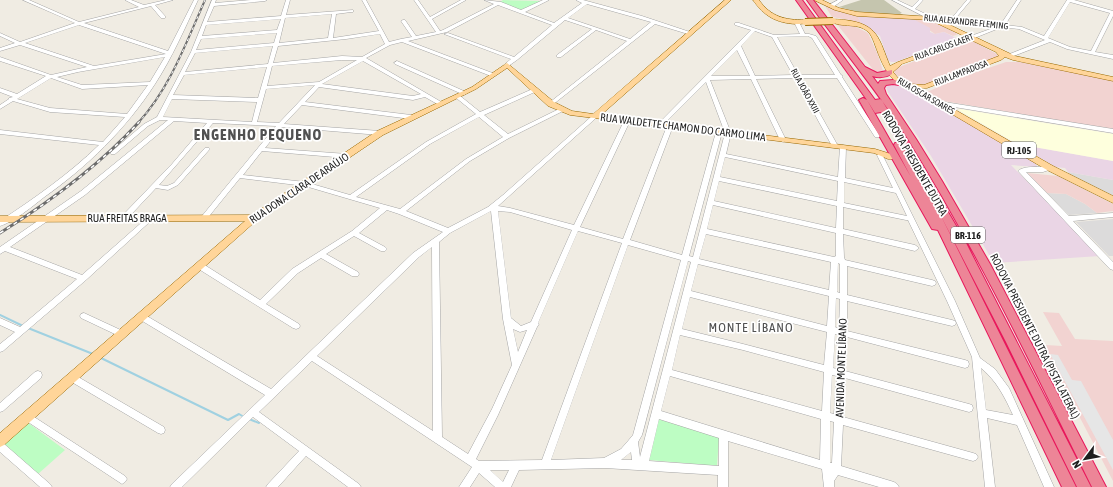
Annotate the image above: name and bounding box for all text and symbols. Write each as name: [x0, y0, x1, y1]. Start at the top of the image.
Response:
street label: RUA ALEXANDRE FLEMING: [923, 13, 1009, 31]
street label: RUA CARLOS LAERT: [913, 32, 975, 62]
street label: RUA LAMPADOSA: [933, 58, 990, 88]
street label: RUA JOÃO XXIII: [789, 67, 821, 115]
street label: RUA OSCAR SOARES: [896, 76, 957, 116]
street label: RODOVIA PRESIDENTE DUTRA: [880, 108, 950, 218]
street label: RUA WALDETTE CHAMON DO CARMO LIMA: [600, 111, 767, 143]
district label: ENGENHO PEQUENO: [194, 126, 322, 143]
road number: RJ-105: [1002, 142, 1036, 158]
street label: RUA DONA CLARA DE ARAÚJO: [247, 150, 351, 226]
street label: RUA FREITAS BRAGA: [87, 212, 167, 224]
road number: BR-116: [951, 227, 985, 243]
street label: RODOVIA PRESIDENTE DUTRA (PISTA LATERAL): [988, 251, 1082, 421]
street label: AVENIDA MONTE LÍBANO: [833, 318, 849, 418]
district label: MONTE LÍBANO: [708, 320, 794, 335]
north arrow: [1065, 439, 1105, 479]
text: N: [1070, 458, 1083, 470]

